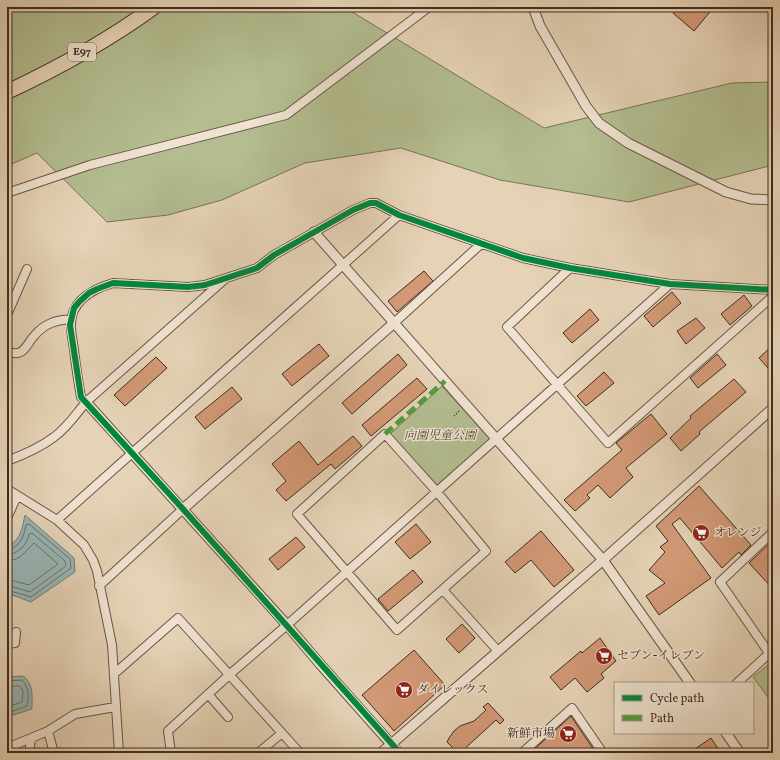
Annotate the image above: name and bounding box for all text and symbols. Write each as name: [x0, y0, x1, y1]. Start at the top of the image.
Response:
road number: E97: [68, 43, 96, 61]
park label: 向園児童公園: [404, 428, 478, 444]
supermarket icon: オレンジ: [691, 523, 711, 543]
place label: オレンジ: [714, 525, 761, 541]
supermarket icon: セブン-イレブン: [594, 646, 614, 666]
place label: セブン-イレブン: [617, 648, 705, 664]
supermarket icon: ダイレックス: [394, 680, 414, 700]
place label: ダイレックス: [417, 682, 489, 698]
legend: [614, 682, 754, 734]
text: Cycle path: [650, 691, 705, 707]
text: Path: [650, 711, 674, 727]
supermarket icon: 新鮮市場: [558, 724, 578, 744]
place label: 新鮮市場: [507, 726, 555, 742]

